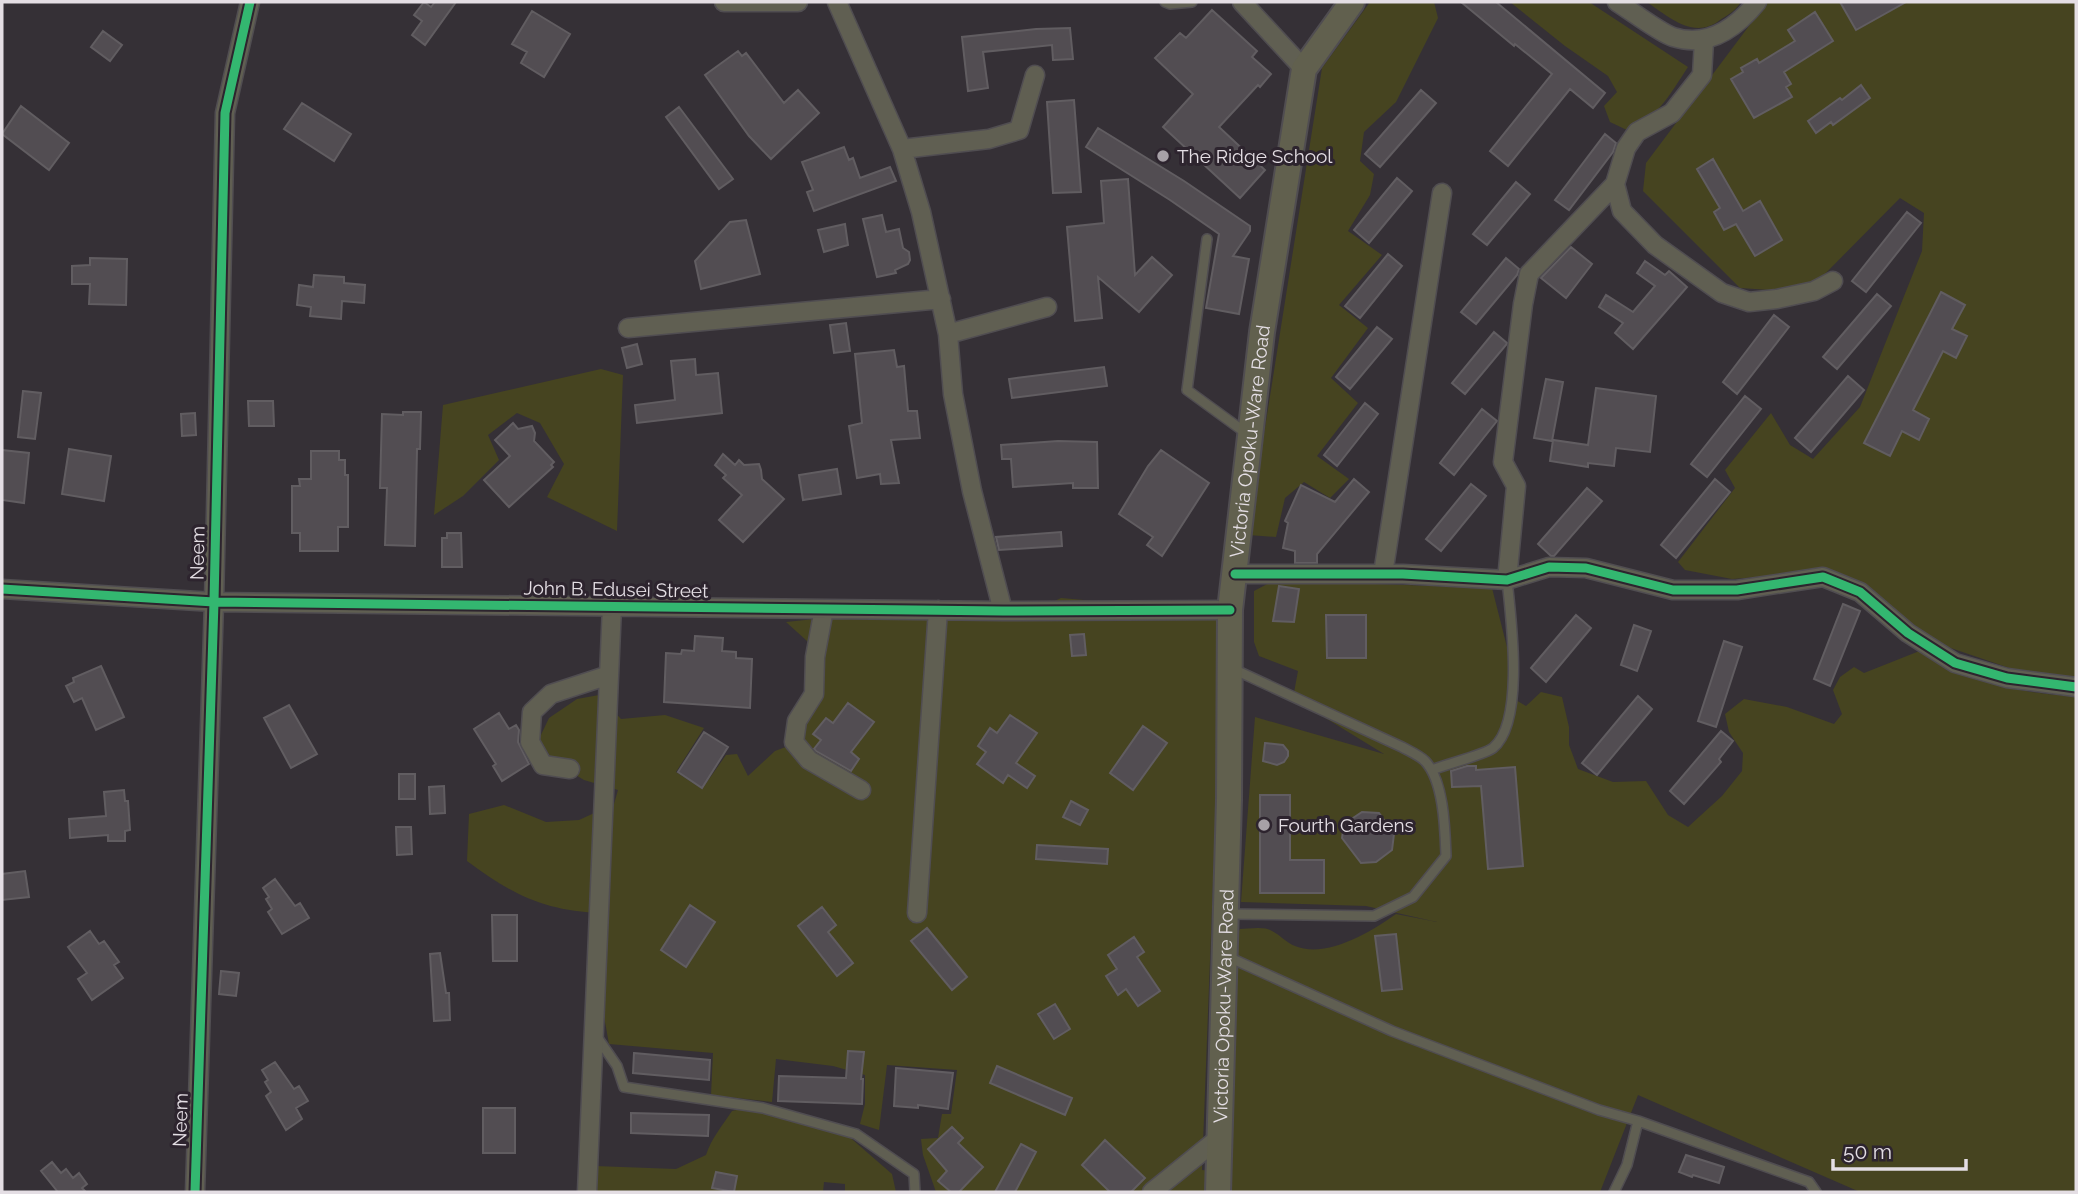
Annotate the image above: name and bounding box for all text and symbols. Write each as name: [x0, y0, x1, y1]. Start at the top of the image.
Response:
place label: The Ridge School: [1177, 145, 1333, 167]
marker: The Ridge School: [1155, 148, 1171, 164]
street label: Victoria Opoku-Ware Road: [1225, 323, 1274, 559]
street label: Neem: [186, 526, 208, 580]
street label: John B. Edusei Street: [523, 576, 709, 602]
place label: Fourth Gardens: [1278, 814, 1414, 836]
marker: Fourth Gardens: [1256, 817, 1272, 833]
street label: Victoria Opoku-Ware Road: [1209, 889, 1237, 1123]
street label: Neem: [168, 1092, 192, 1148]
scale bar: [1833, 1128, 1966, 1172]
text: 50 m: [1843, 1139, 1892, 1164]

